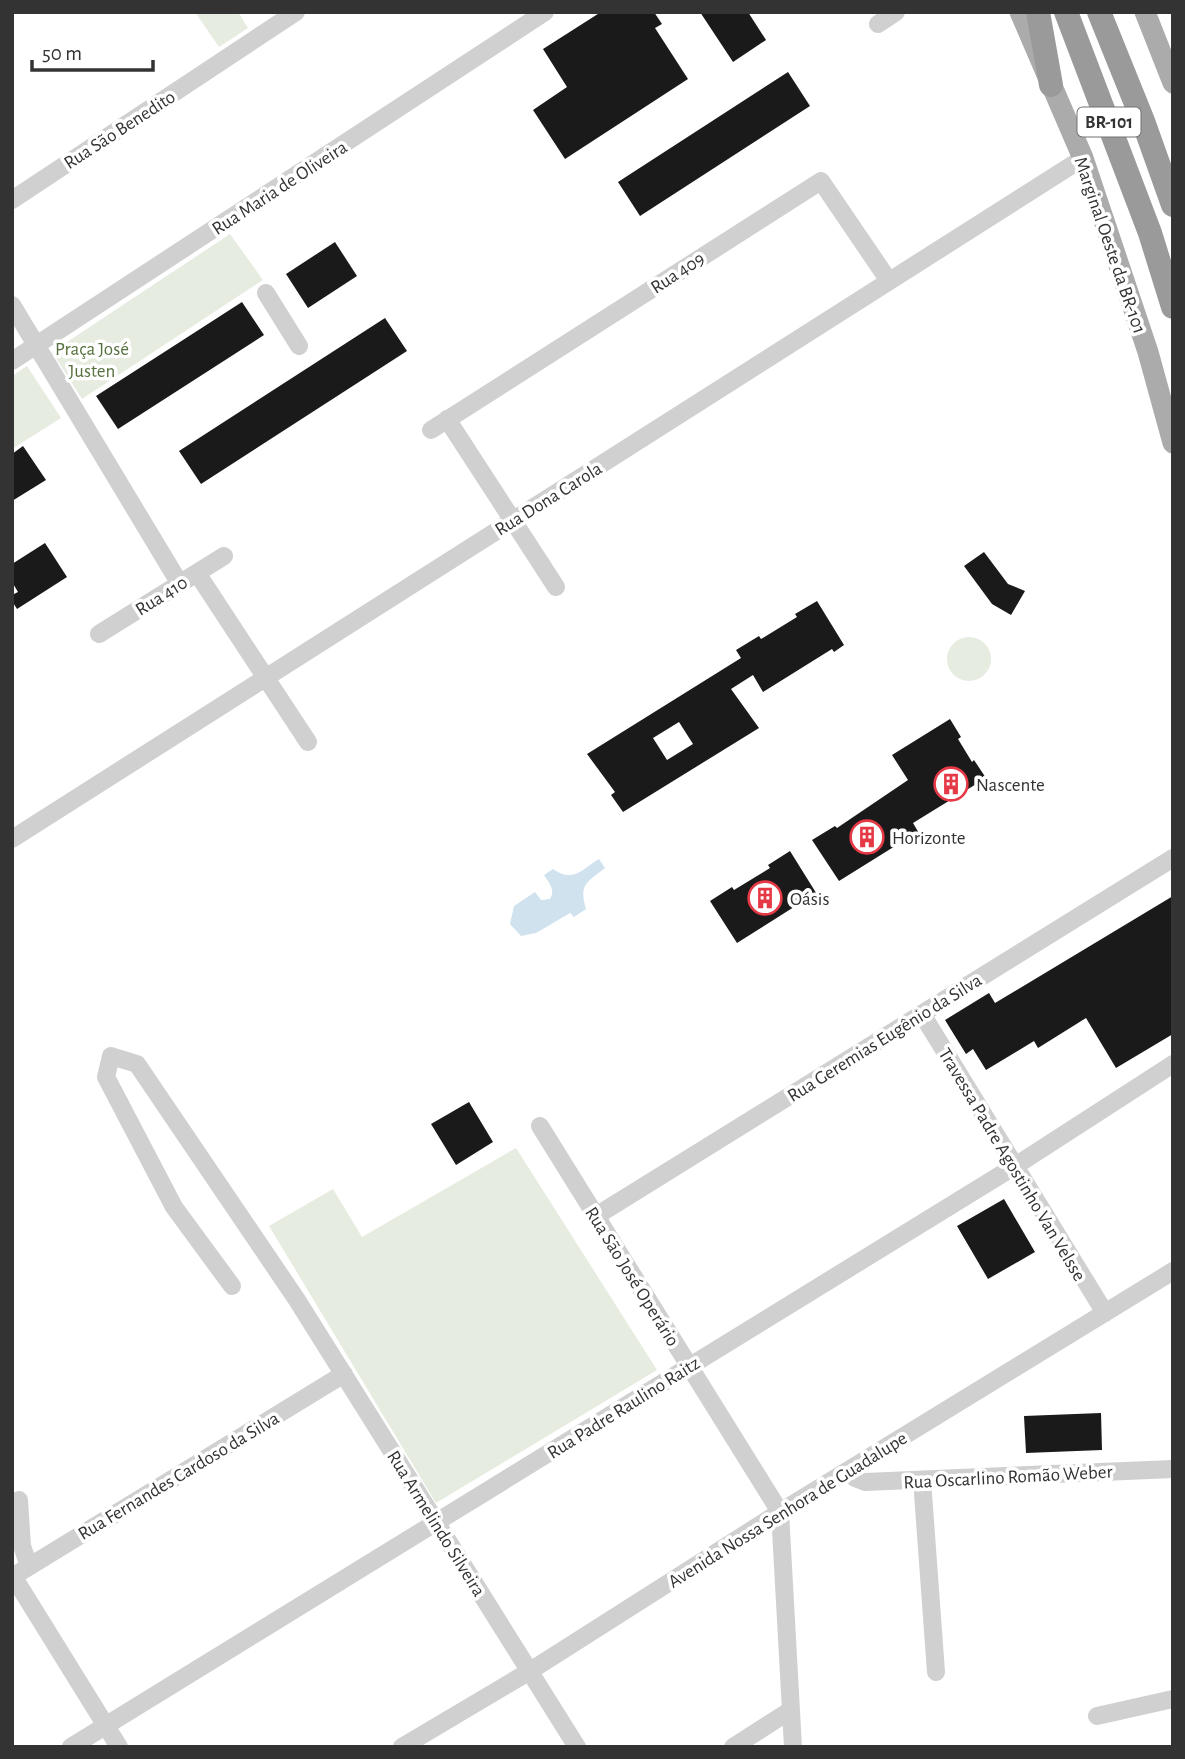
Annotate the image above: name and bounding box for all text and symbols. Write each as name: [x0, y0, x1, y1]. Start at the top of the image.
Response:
scale bar: [32, 28, 152, 72]
text: 50 m: [42, 43, 82, 64]
street label: Rua São Benedito: [61, 87, 179, 173]
road number: BR-101: [1078, 107, 1140, 136]
street label: Rua Maria de Oliveira: [209, 137, 351, 239]
street label: Marginal Oeste da BR-101: [1070, 155, 1149, 336]
street label: Rua 409: [648, 249, 708, 298]
park label: Praça José Justen: [55, 340, 129, 381]
street label: Rua Dona Carola: [492, 459, 606, 540]
street label: Rua 410: [132, 573, 191, 620]
building icon: Nascente: [932, 765, 970, 803]
place label: Nascente: [976, 776, 1045, 795]
building icon: Horizonte: [848, 818, 886, 856]
place label: Horizonte: [892, 829, 966, 848]
building icon: Oásis: [746, 879, 784, 917]
place label: Oásis: [790, 890, 830, 909]
street label: Rua Geremias Eugênio da Silva: [784, 970, 985, 1106]
street label: Travessa Padre Agostinho Van Velsse: [935, 1045, 1089, 1284]
street label: Rua São José Operário: [581, 1204, 682, 1350]
street label: Rua Padre Raulino Raitz: [544, 1354, 703, 1463]
street label: Rua Fernandes Cardoso da Silva: [75, 1409, 283, 1544]
street label: Avenida Nossa Senhora de Guadalupe: [665, 1429, 911, 1592]
street label: Rua Armelindo Silveira: [383, 1447, 488, 1600]
street label: Rua Oscarlino Romão Weber: [903, 1463, 1113, 1492]

